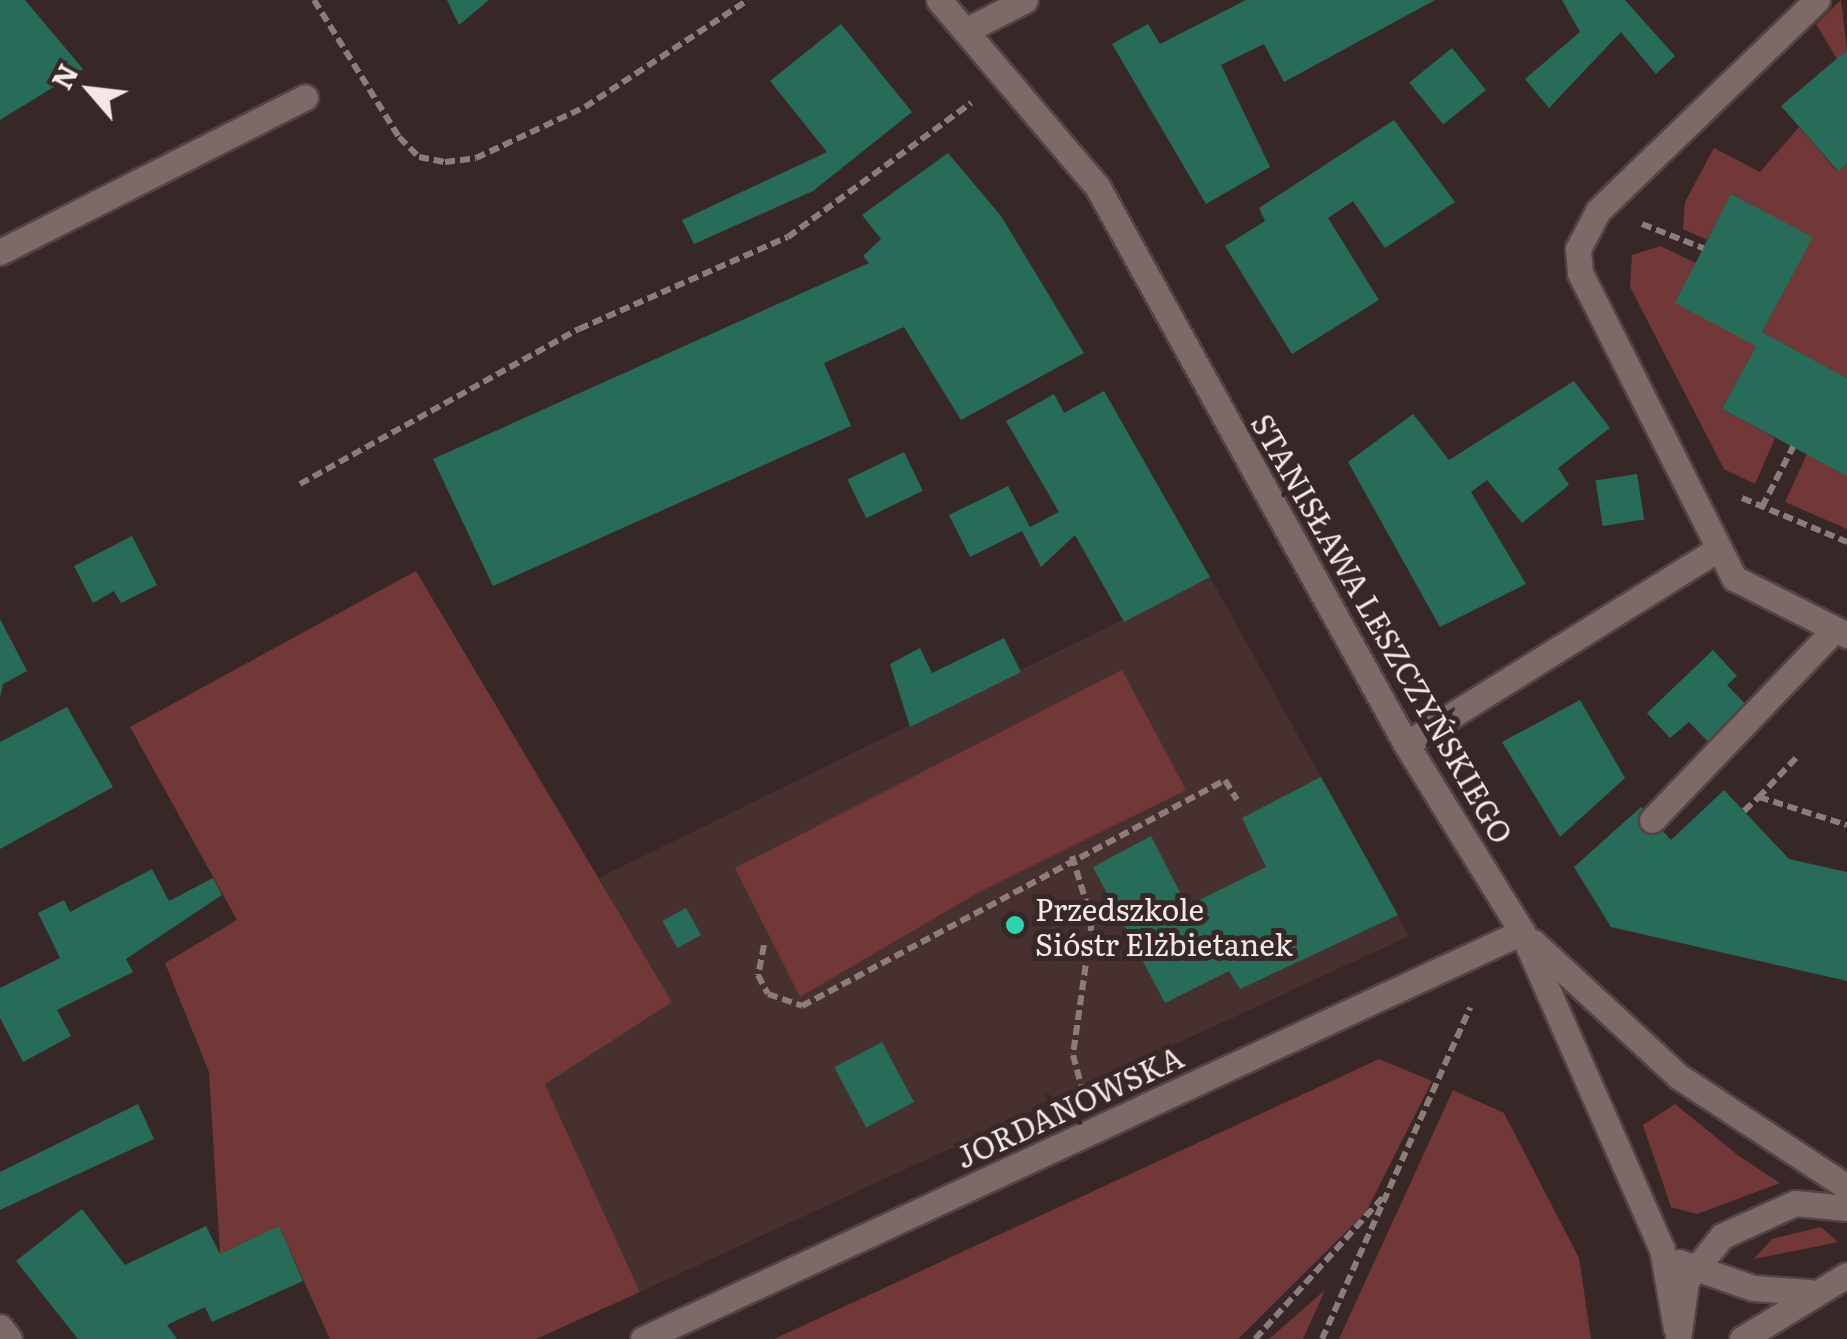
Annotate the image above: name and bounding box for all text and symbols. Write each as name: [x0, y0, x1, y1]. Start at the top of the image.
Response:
north arrow: [40, 40, 140, 140]
text: N: [39, 56, 88, 96]
street label: STANISŁAWA LESZCZYŃSKIEGO: [1245, 407, 1521, 849]
place label: Przedszkole Sióstr Elżbietanek: [1035, 890, 1293, 960]
marker: Przedszkole Sióstr Elżbietanek: [1004, 914, 1026, 936]
street label: JORDANOWSKA: [950, 1038, 1188, 1174]

